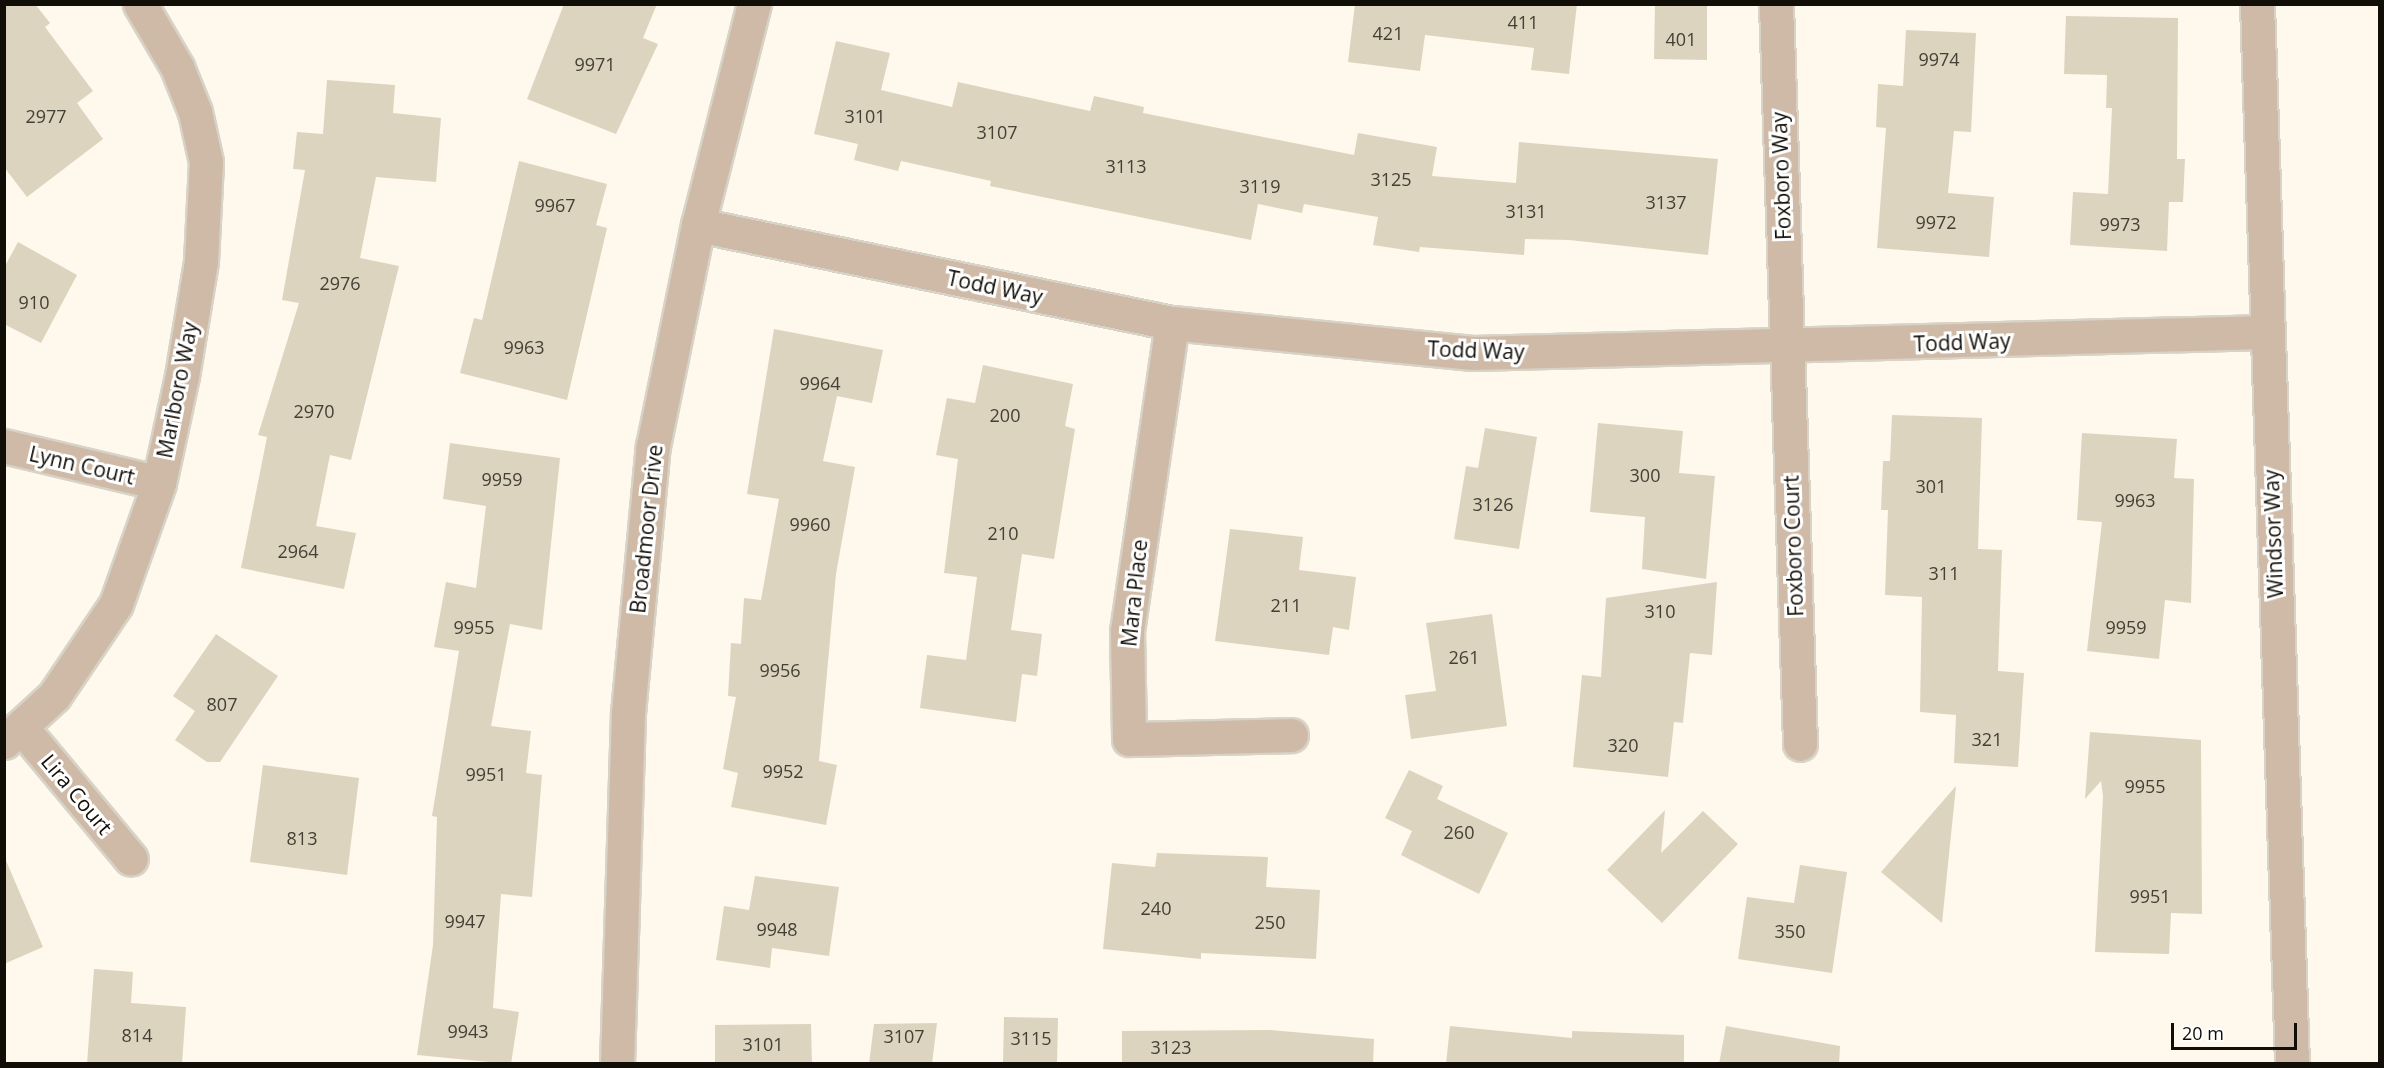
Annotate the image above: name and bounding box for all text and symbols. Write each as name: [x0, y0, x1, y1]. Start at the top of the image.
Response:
house number: 411: [1508, 11, 1538, 33]
house number: 421: [1373, 22, 1403, 44]
house number: 401: [1666, 28, 1696, 50]
house number: 9974: [1918, 48, 1960, 70]
house number: 9971: [574, 53, 616, 75]
house number: 2977: [25, 105, 67, 127]
house number: 3101: [844, 105, 886, 127]
street label: Foxboro Way: [1766, 112, 1796, 240]
house number: 3107: [976, 121, 1018, 143]
house number: 3113: [1105, 155, 1147, 177]
house number: 3125: [1370, 168, 1412, 190]
house number: 3119: [1239, 175, 1281, 197]
house number: 3137: [1645, 191, 1687, 213]
house number: 9967: [534, 194, 576, 216]
house number: 3131: [1505, 200, 1547, 222]
house number: 9972: [1915, 211, 1957, 233]
house number: 9973: [2099, 213, 2141, 235]
street label: Todd Way: [945, 265, 1045, 309]
house number: 2976: [319, 272, 361, 294]
house number: 910: [19, 291, 49, 313]
street label: Marlboro Way: [151, 320, 203, 460]
street label: Todd Way: [1913, 328, 2011, 356]
house number: 9963: [503, 336, 545, 358]
street label: Todd Way: [1427, 336, 1525, 364]
house number: 9964: [799, 372, 841, 394]
house number: 2970: [293, 400, 335, 422]
house number: 200: [990, 404, 1020, 426]
street label: Lynn Court: [27, 441, 137, 489]
street label: Broadmoor Drive: [625, 443, 667, 615]
house number: 300: [1630, 464, 1660, 486]
house number: 9959: [481, 468, 523, 490]
street label: Windsor Way: [2258, 469, 2288, 599]
street label: Foxboro Court: [1778, 475, 1808, 617]
house number: 301: [1916, 475, 1946, 497]
house number: 9963: [2114, 489, 2156, 511]
house number: 3126: [1472, 493, 1514, 515]
house number: 9960: [789, 513, 831, 535]
house number: 210: [988, 522, 1018, 544]
street label: Mara Place: [1116, 538, 1152, 648]
house number: 2964: [277, 540, 319, 562]
house number: 311: [1929, 562, 1959, 584]
house number: 211: [1271, 594, 1301, 616]
house number: 310: [1645, 600, 1675, 622]
house number: 9955: [453, 616, 495, 638]
house number: 9959: [2105, 616, 2147, 638]
house number: 261: [1449, 646, 1479, 668]
house number: 9956: [759, 659, 801, 681]
house number: 807: [207, 693, 237, 715]
house number: 321: [1972, 728, 2002, 750]
house number: 320: [1608, 734, 1638, 756]
street label: Lira Court: [36, 749, 118, 839]
house number: 9952: [762, 760, 804, 782]
house number: 9951: [465, 763, 507, 785]
house number: 9955: [2124, 775, 2166, 797]
house number: 260: [1444, 821, 1474, 843]
house number: 813: [287, 827, 317, 849]
house number: 9951: [2129, 885, 2171, 907]
house number: 240: [1141, 897, 1171, 919]
house number: 9947: [444, 910, 486, 932]
house number: 250: [1255, 911, 1285, 933]
house number: 9948: [756, 918, 798, 940]
house number: 350: [1775, 920, 1805, 942]
scale bar: [2174, 1011, 2300, 1049]
house number: 9943: [447, 1020, 489, 1042]
text: 20 m: [2182, 1021, 2224, 1045]
house number: 814: [122, 1024, 152, 1046]
house number: 3107: [883, 1025, 925, 1047]
house number: 3115: [1010, 1027, 1052, 1049]
house number: 3101: [742, 1033, 784, 1055]
house number: 3123: [1150, 1036, 1192, 1058]

